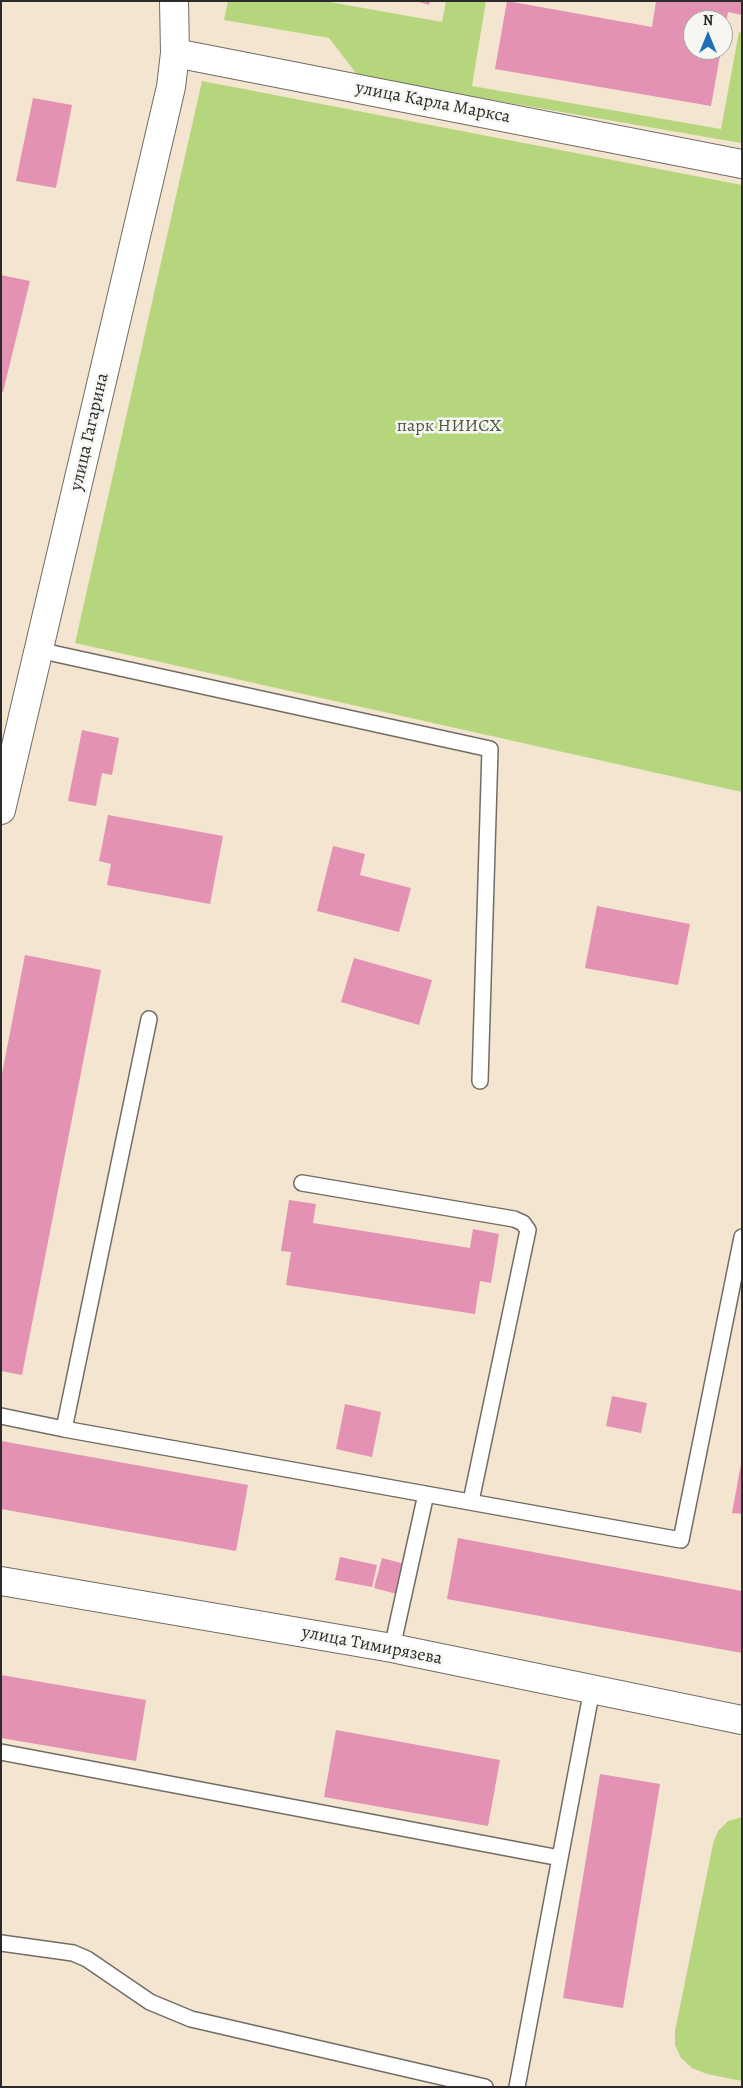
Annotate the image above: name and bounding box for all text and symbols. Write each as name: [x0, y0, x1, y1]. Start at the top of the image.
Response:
north arrow: [683, 10, 733, 60]
text: N: [703, 11, 713, 30]
street label: улица Карла Маркса: [354, 77, 512, 129]
street label: улица Гагарина: [66, 371, 114, 493]
park label: парк НИИСХ: [397, 416, 501, 438]
street label: улица Тимирязева: [300, 1622, 444, 1670]

